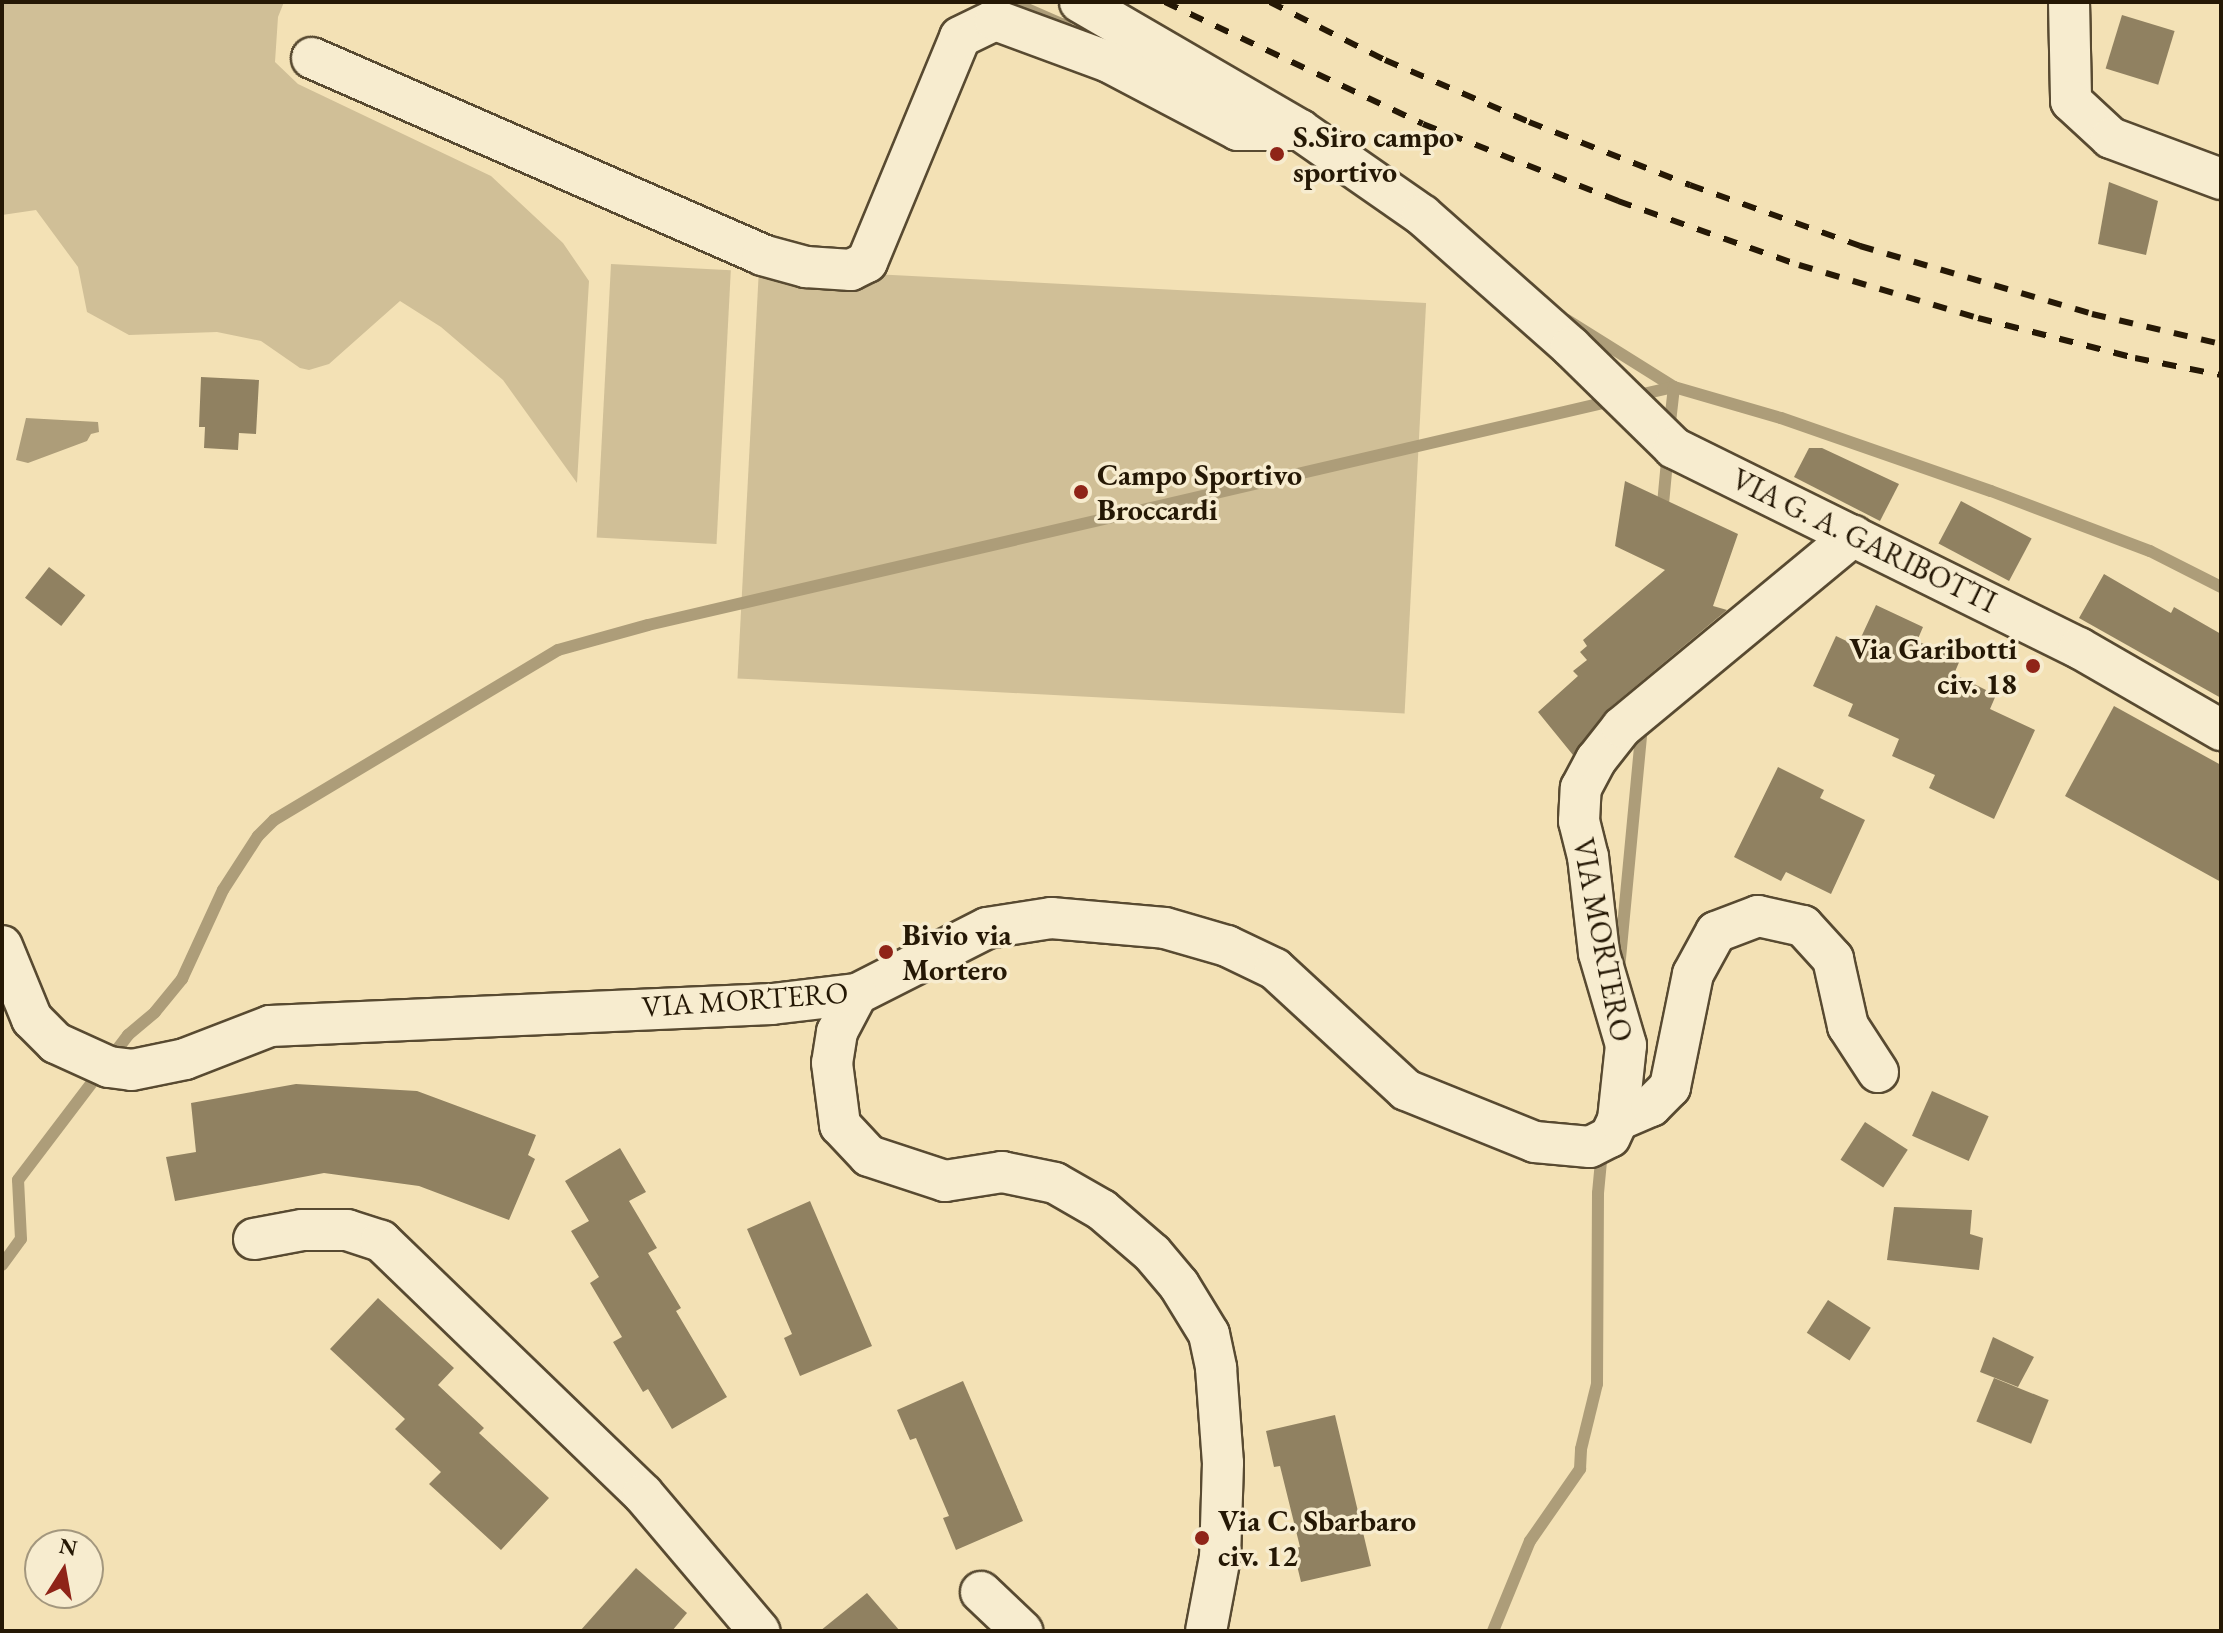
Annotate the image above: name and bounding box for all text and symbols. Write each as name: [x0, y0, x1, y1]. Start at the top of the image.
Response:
place label: S.Siro campo sportivo: [1293, 119, 1454, 190]
marker: S.Siro campo sportivo: [1268, 145, 1286, 163]
place label: Campo Sportivo Broccardi: [1097, 457, 1302, 528]
street label: VIA G. A. GARIBOTTI: [1726, 461, 2002, 621]
marker: Campo Sportivo Broccardi: [1072, 483, 1090, 501]
place label: Via Garibotti civ. 18: [1849, 631, 2017, 702]
marker: Via Garibotti civ. 18: [2024, 657, 2042, 675]
street label: VIA MORTERO: [1565, 835, 1639, 1045]
place label: Bivio via Mortero: [902, 917, 1012, 988]
marker: Bivio via Mortero: [877, 943, 895, 961]
street label: VIA MORTERO: [641, 975, 849, 1025]
place label: Via C. Sbarbaro civ. 12: [1218, 1503, 1416, 1574]
north arrow: [24, 1529, 104, 1609]
marker: Via C. Sbarbaro civ. 12: [1193, 1529, 1211, 1547]
text: N: [57, 1531, 80, 1563]

